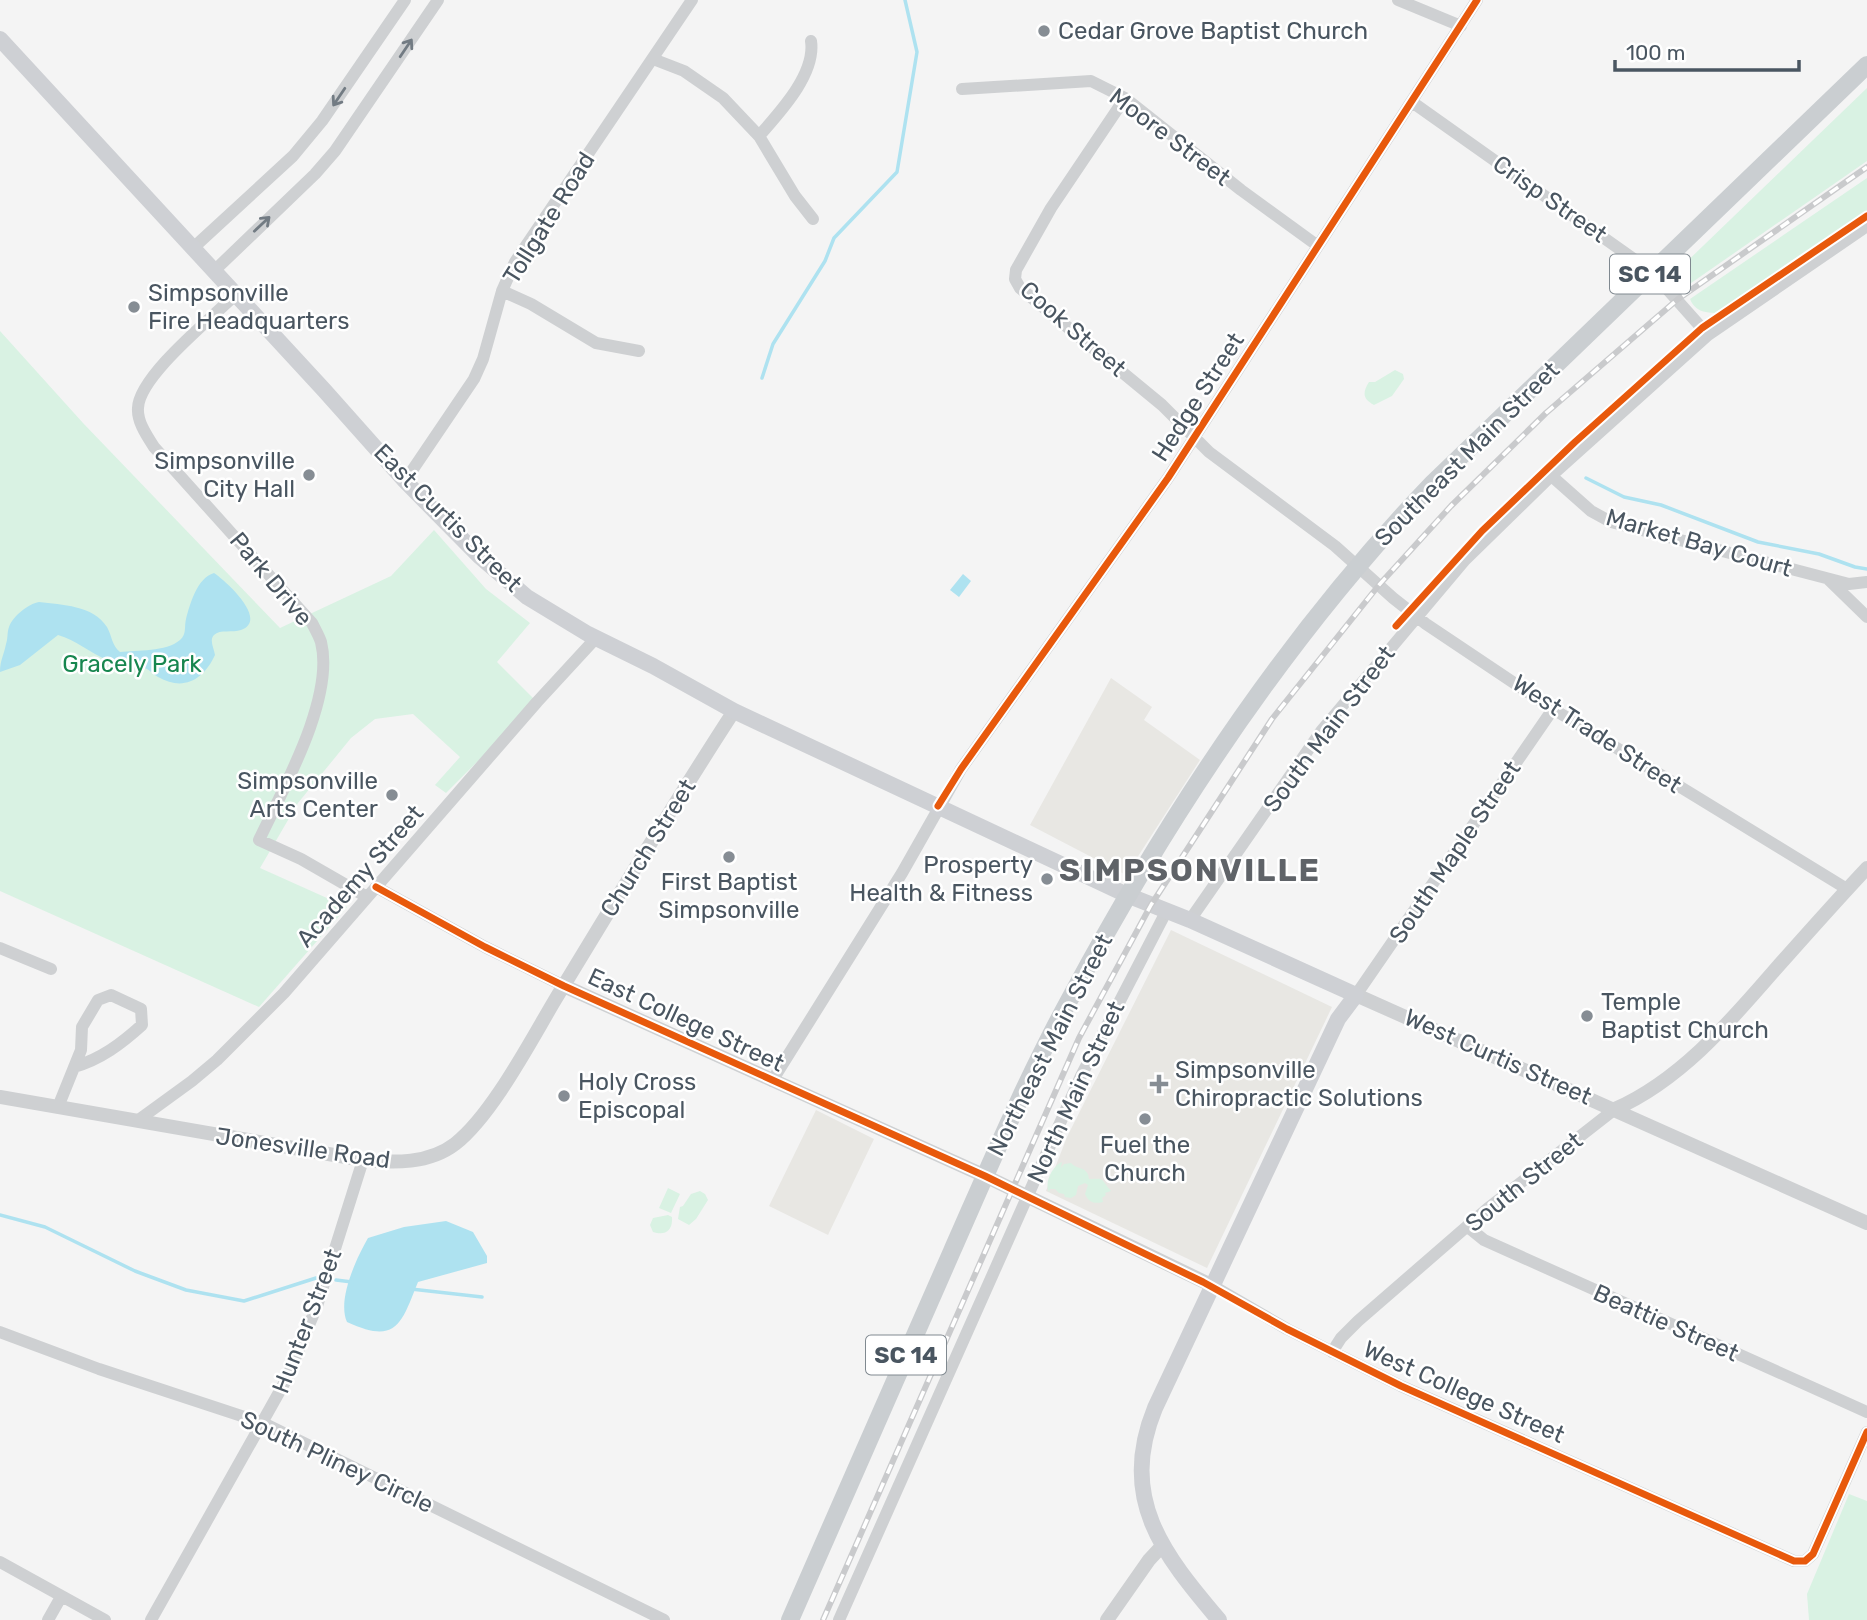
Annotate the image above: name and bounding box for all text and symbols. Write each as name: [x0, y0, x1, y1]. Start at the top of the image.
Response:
place label: Cedar Grove Baptist Church: [1058, 17, 1368, 45]
marker: Cedar Grove Baptist Church: [1036, 23, 1052, 39]
scale bar: [1615, 28, 1799, 72]
one-way arrow: [399, 39, 413, 59]
text: 100 m: [1626, 40, 1685, 65]
street label: Moore Street: [1104, 82, 1236, 192]
one-way arrow: [332, 87, 346, 106]
street label: Tollgate Road: [497, 147, 601, 289]
street label: Crisp Street: [1488, 149, 1612, 249]
one-way arrow: [254, 215, 271, 232]
road number: SC 14: [1610, 255, 1690, 294]
street label: Cook Street: [1014, 275, 1132, 383]
place label: Simpsonville Fire Headquarters: [148, 279, 349, 335]
marker: Simpsonville Fire Headquarters: [126, 299, 142, 315]
street label: Hedge Street: [1146, 327, 1250, 467]
street label: Southeast Main Street: [1369, 356, 1565, 552]
street label: East Curtis Street: [368, 438, 528, 598]
place label: Simpsonville City Hall: [154, 447, 295, 503]
marker: Simpsonville City Hall: [301, 467, 317, 483]
street label: Market Bay Court: [1603, 503, 1795, 583]
street label: Park Drive: [224, 527, 318, 631]
street label: South Main Street: [1257, 640, 1401, 818]
park label: Gracely Park: [62, 650, 202, 678]
street label: West Trade Street: [1507, 669, 1687, 799]
street label: South Maple Street: [1384, 755, 1526, 949]
place label: Simpsonville Arts Center: [237, 767, 378, 823]
street label: Church Street: [595, 774, 701, 922]
marker: Simpsonville Arts Center: [384, 787, 400, 803]
street label: Academy Street: [291, 799, 429, 953]
marker: First Baptist Simpsonville: [721, 849, 737, 865]
place label: Prosperty Health & Fitness: [849, 851, 1033, 907]
district label: SIMPSONVILLE: [1059, 851, 1321, 889]
place label: First Baptist Simpsonville: [659, 868, 799, 924]
marker: Prosperty Health & Fitness: [1039, 871, 1055, 887]
street label: Northeast Main Street: [982, 929, 1118, 1161]
street label: East College Street: [583, 962, 789, 1078]
place label: Temple Baptist Church: [1601, 988, 1769, 1044]
street label: North Main Street: [1022, 997, 1130, 1187]
street label: West Curtis Street: [1400, 1003, 1596, 1111]
marker: Temple Baptist Church: [1579, 1008, 1595, 1024]
place label: Simpsonville Chiropractic Solutions: [1175, 1056, 1423, 1112]
place label: Holy Cross Episcopal: [578, 1068, 696, 1124]
marker: Simpsonville Chiropractic Solutions: [1149, 1074, 1169, 1094]
marker: Holy Cross Episcopal: [556, 1088, 572, 1104]
marker: Fuel the Church: [1137, 1111, 1153, 1127]
street label: Jonesville Road: [214, 1122, 392, 1174]
street label: South Street: [1460, 1126, 1588, 1238]
place label: Fuel the Church: [1100, 1131, 1190, 1187]
street label: Hunter Street: [267, 1245, 347, 1397]
street label: Beattie Street: [1589, 1279, 1743, 1367]
street label: West College Street: [1359, 1335, 1569, 1449]
road number: SC 14: [866, 1336, 946, 1374]
street label: South Pliney Circle: [236, 1405, 438, 1519]

